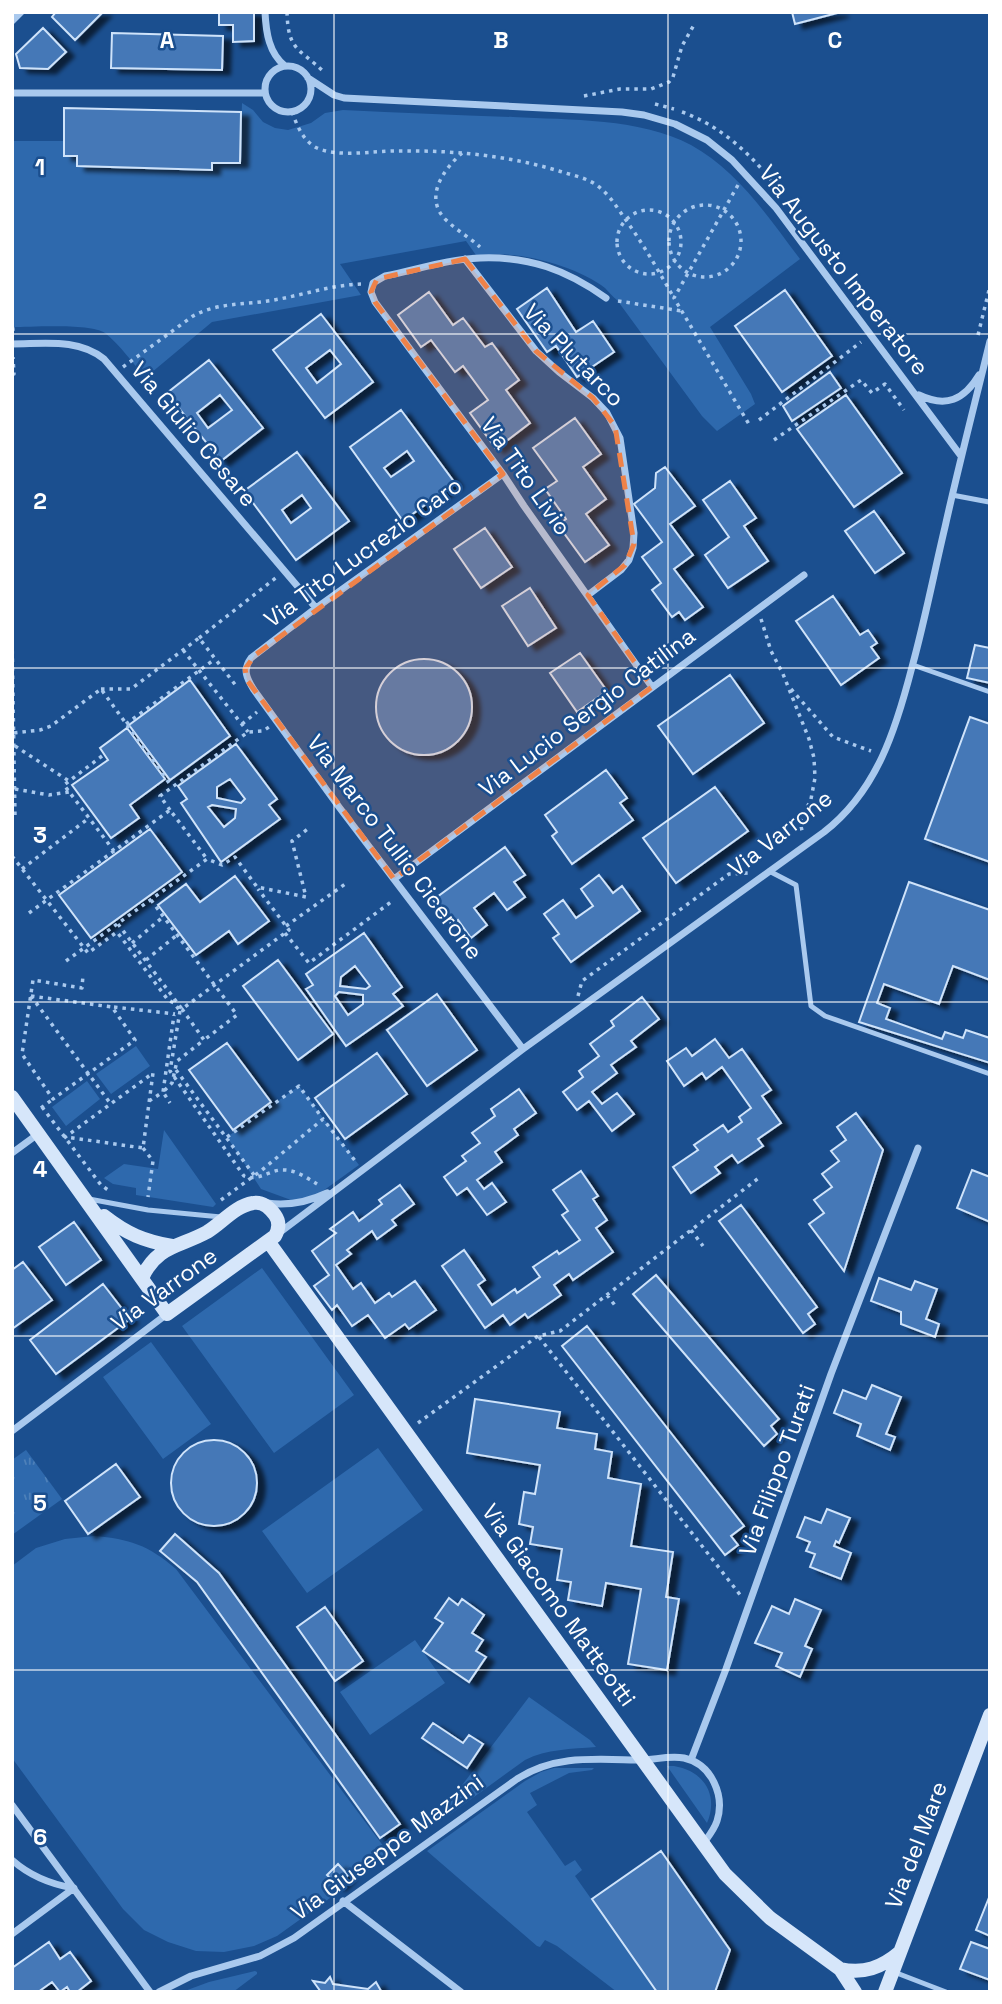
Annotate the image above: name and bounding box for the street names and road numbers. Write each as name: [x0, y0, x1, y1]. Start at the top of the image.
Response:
street label: Via Augusto Imperatore: [752, 159, 936, 381]
street label: Via Plutarco: [517, 297, 631, 413]
street label: Via Giulio Cesare: [124, 355, 264, 513]
street label: Via Tito Livio: [474, 411, 578, 541]
street label: Via Tito Lucrezio Caro: [258, 470, 468, 634]
street label: Via Lucio Sergio Catilina: [473, 621, 701, 803]
street label: Via Marco Tullio Cicerone: [300, 728, 490, 966]
street label: Via Varrone: [722, 783, 838, 883]
street label: Via Varrone: [105, 1240, 223, 1338]
street label: Via Filippo Turati: [732, 1380, 822, 1560]
street label: Via Giacomo Matteotti: [475, 1498, 643, 1712]
street label: Via Giuseppe Mazzini: [285, 1767, 489, 1927]
street label: Via del Mare: [878, 1777, 954, 1913]

